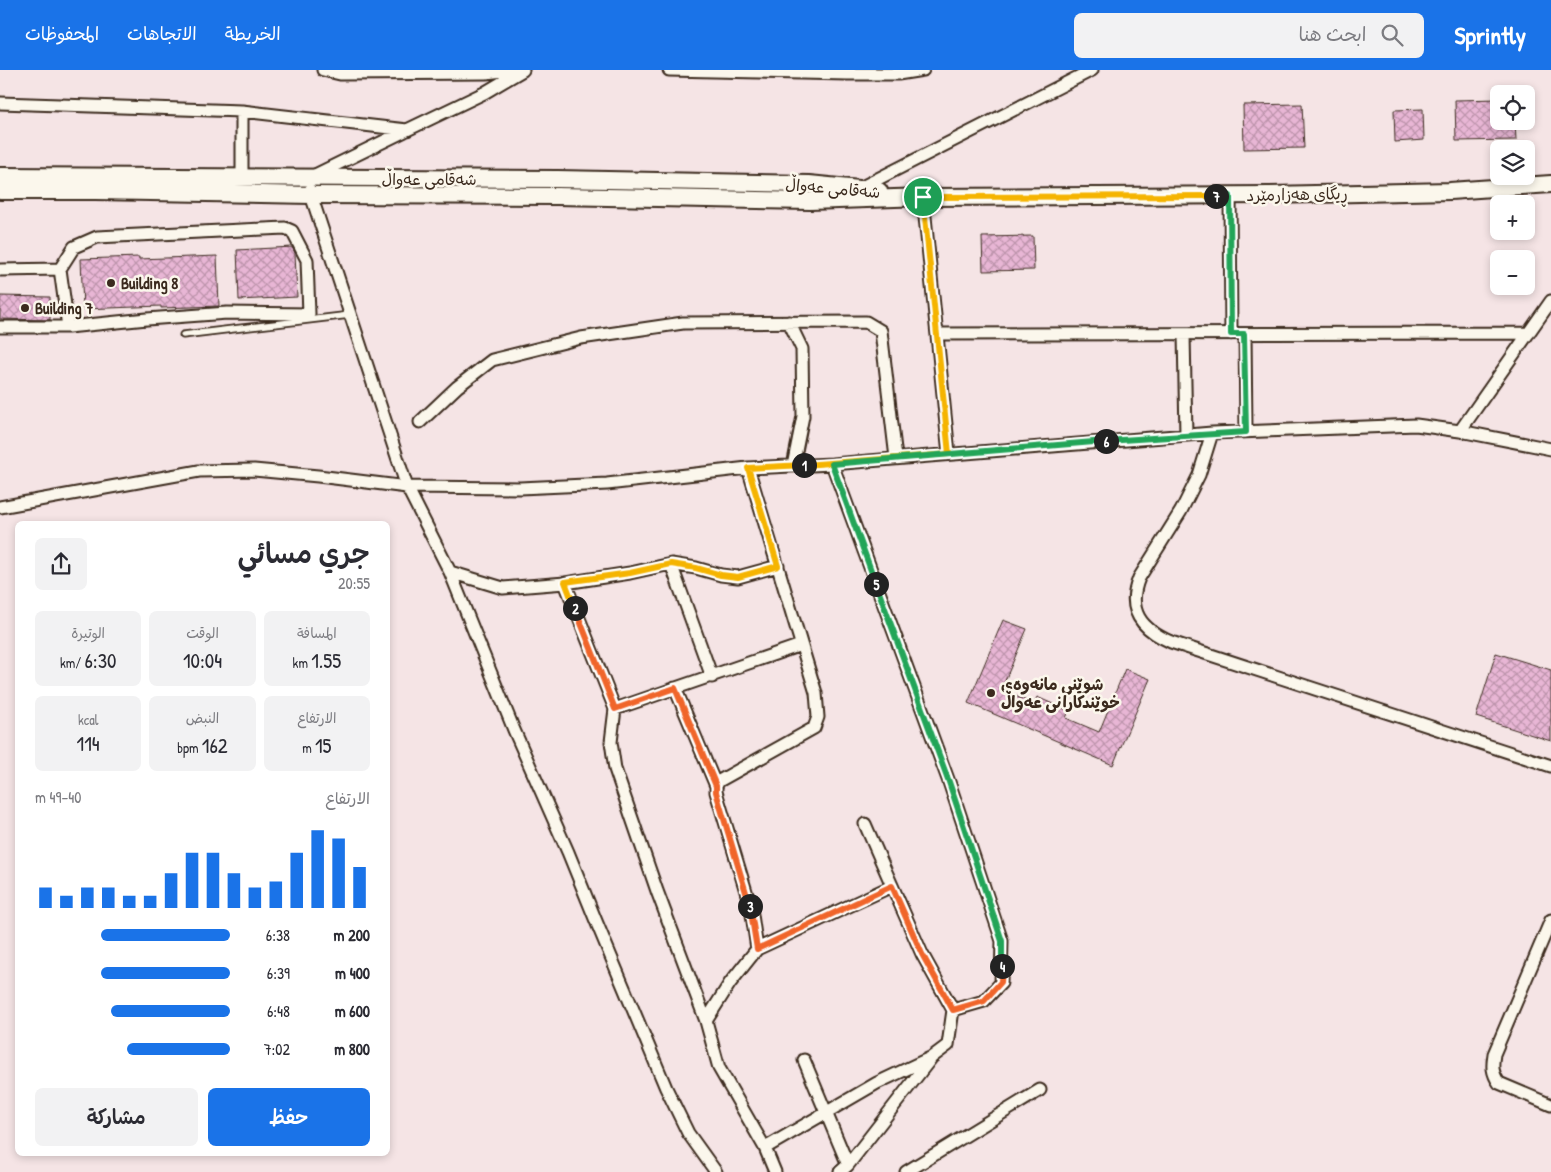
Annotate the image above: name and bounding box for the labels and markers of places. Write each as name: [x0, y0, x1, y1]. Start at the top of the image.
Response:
pin: [902, 176, 944, 218]
pin: 7: [1204, 184, 1228, 208]
place label: Building 8: [121, 272, 178, 295]
marker: Building 8: [105, 277, 117, 289]
place label: Building 7: [35, 297, 93, 320]
marker: Building 7: [19, 302, 31, 314]
pin: 6: [1094, 428, 1118, 454]
pin: 1: [792, 452, 816, 478]
pin: 5: [864, 572, 888, 596]
pin: 2: [562, 596, 588, 620]
place label: شوێنی مانەوەی خوێندکارانی عەواڵ: [1001, 673, 1120, 713]
marker: شوێنی مانەوەی خوێندکارانی عەواڵ: [985, 687, 997, 699]
pin: 3: [738, 894, 762, 918]
pin: 4: [990, 954, 1014, 978]

